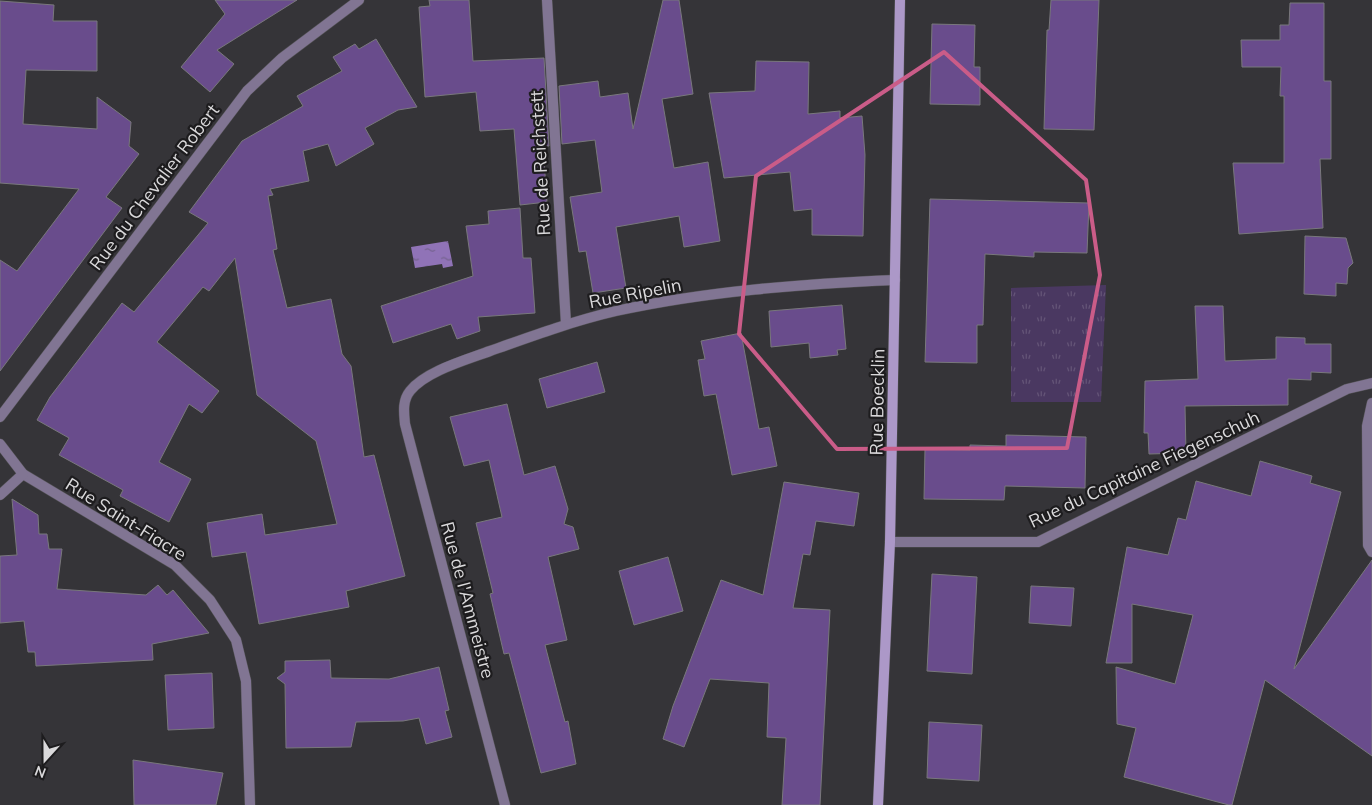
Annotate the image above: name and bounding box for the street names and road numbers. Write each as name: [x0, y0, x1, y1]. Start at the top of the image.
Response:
street label: Rue de Reichstett: [525, 90, 555, 236]
street label: Rue du Chevalier Robert: [84, 99, 224, 275]
street label: Rue Ripelin: [587, 273, 683, 313]
street label: Rue Boecklin: [865, 348, 889, 456]
street label: Rue du Capitaine Fiegenschuh: [1025, 405, 1263, 533]
street label: Rue Saint-Fiacre: [61, 473, 191, 565]
street label: Rue de l'Ammeistre: [436, 519, 500, 681]

